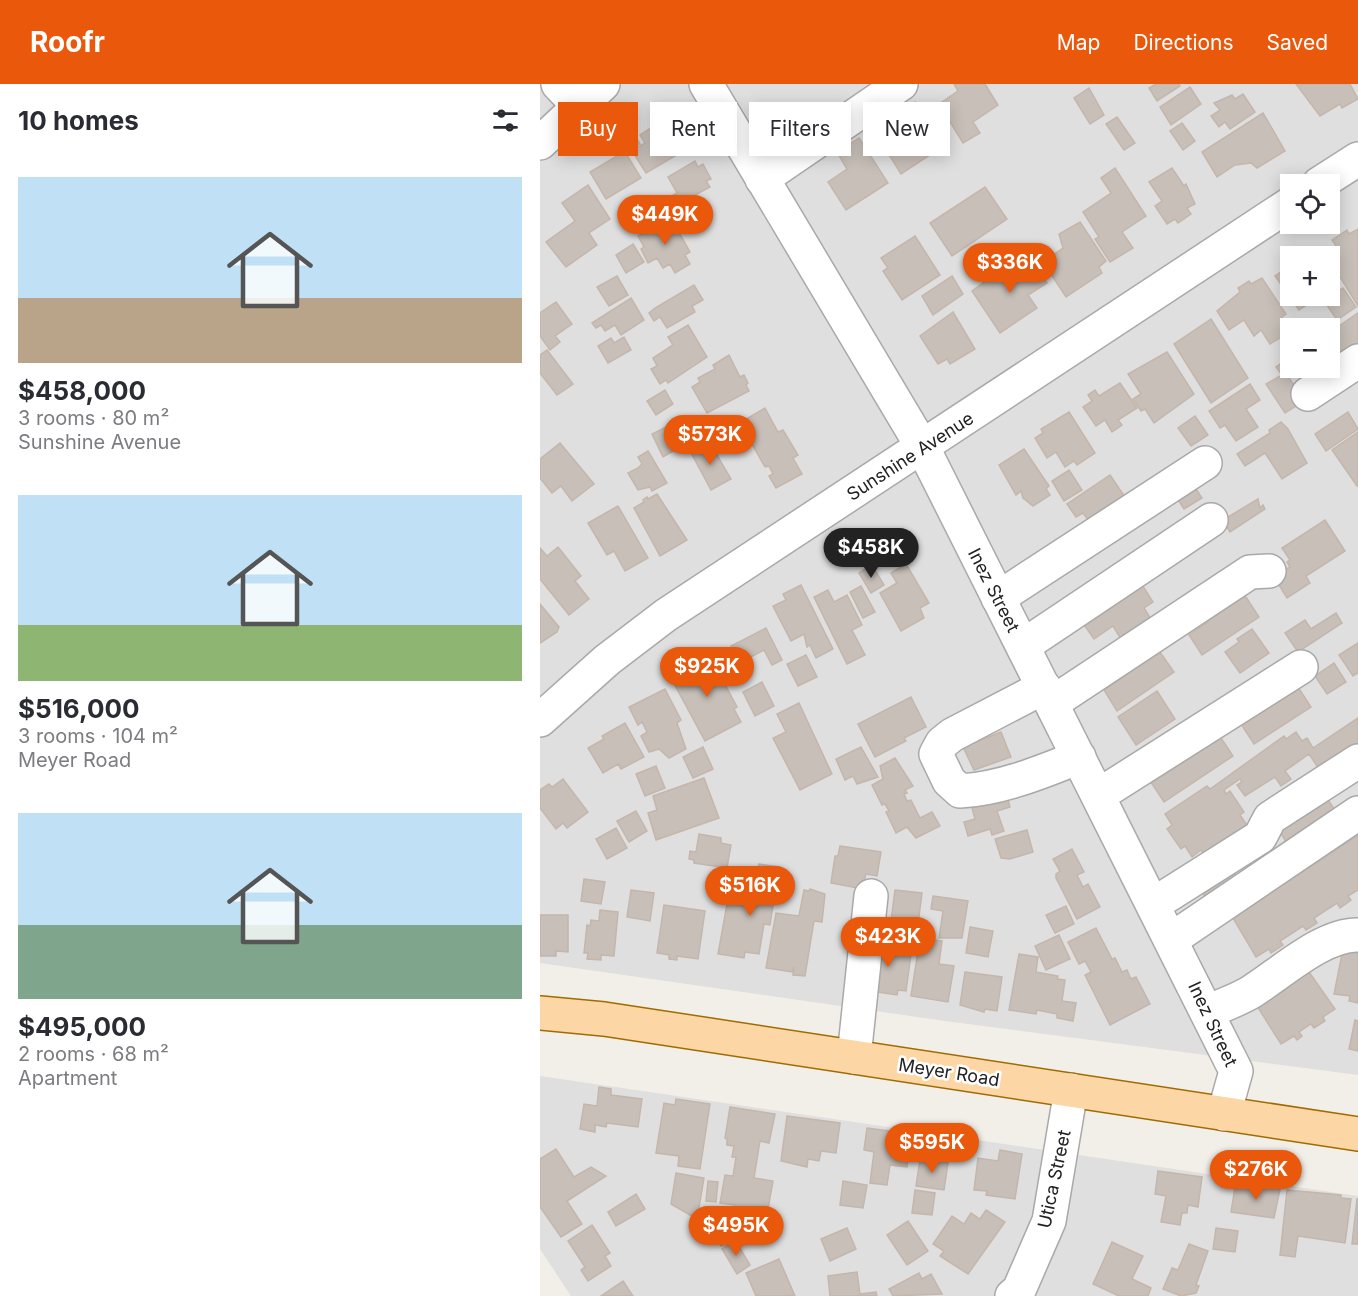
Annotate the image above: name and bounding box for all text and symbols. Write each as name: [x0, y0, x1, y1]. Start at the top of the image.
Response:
text: Roofr: [30, 25, 105, 59]
text: Map: [1057, 30, 1100, 55]
text: Directions: [1133, 30, 1234, 55]
text: Saved: [1267, 30, 1328, 55]
chip: Buy: [558, 102, 638, 156]
chip: Rent: [650, 102, 737, 156]
chip: Filters: [749, 102, 851, 156]
chip: New: [863, 102, 950, 156]
icon: filters: [489, 104, 522, 137]
text: 10 homes: [18, 105, 139, 136]
map controls: [1280, 174, 1340, 378]
button: locate: [1280, 174, 1340, 234]
pin: $449K: [623, 195, 707, 246]
text: $449K: [631, 202, 699, 226]
icon: home: [216, 216, 324, 324]
pin: $336K: [968, 243, 1052, 294]
button: +: [1280, 246, 1340, 306]
text: $336K: [977, 250, 1043, 274]
button: −: [1280, 318, 1340, 378]
text: $458,000: [18, 375, 146, 406]
text: 3 rooms · 80 m²: [18, 406, 169, 430]
street label: Sunshine Avenue: [843, 407, 977, 505]
pin: $573K: [668, 415, 752, 466]
text: $573K: [678, 422, 742, 446]
text: Sunshine Avenue: [18, 430, 181, 454]
pin: $458K: [829, 528, 913, 579]
icon: home: [216, 534, 324, 642]
text: $458K: [838, 535, 904, 559]
street label: Inez Street: [964, 544, 1024, 636]
pin: $925K: [665, 647, 749, 698]
text: $925K: [674, 654, 740, 678]
text: $516,000: [18, 693, 139, 724]
text: 3 rooms · 104 m²: [18, 724, 178, 748]
text: Meyer Road: [18, 748, 131, 772]
icon: home: [216, 852, 324, 960]
pin: $516K: [708, 866, 792, 917]
text: $516K: [719, 873, 781, 897]
pin: $423K: [846, 917, 930, 968]
text: $423K: [855, 924, 921, 948]
street label: Inez Street: [1184, 978, 1242, 1070]
text: $495,000: [18, 1011, 146, 1042]
text: 2 rooms · 68 m²: [18, 1042, 169, 1066]
street label: Meyer Road: [897, 1054, 1001, 1090]
text: Apartment: [18, 1066, 117, 1090]
pin: $595K: [890, 1123, 974, 1174]
street label: Utica Street: [1033, 1128, 1075, 1230]
text: $595K: [899, 1130, 965, 1154]
pin: $276K: [1214, 1150, 1298, 1201]
text: $276K: [1224, 1157, 1288, 1181]
pin: $495K: [694, 1206, 778, 1257]
text: $495K: [703, 1213, 769, 1237]

